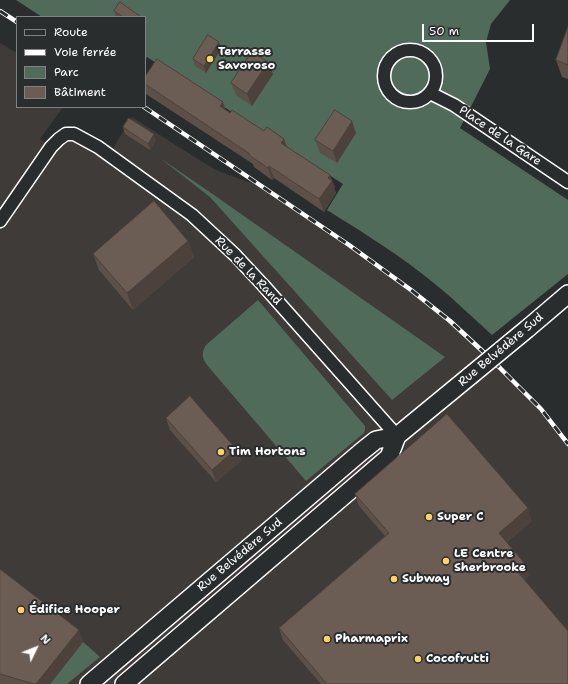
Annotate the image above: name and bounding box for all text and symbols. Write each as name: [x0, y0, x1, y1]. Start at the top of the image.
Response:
legend: [16, 16, 146, 108]
scale bar: [424, 16, 536, 42]
text: 50 m: [429, 23, 459, 39]
text: Route: [54, 24, 88, 40]
text: Voie ferrée: [54, 44, 117, 60]
place label: Terrasse Savoroso: [218, 45, 275, 73]
marker: Terrasse Savoroso: [205, 54, 215, 64]
text: Parc: [54, 64, 79, 80]
text: Bâtiment: [54, 84, 106, 100]
street label: Place de la Gare: [456, 103, 544, 169]
street label: Rue de la Rand: [212, 234, 284, 308]
street label: Rue Belvédère Sud: [456, 310, 546, 390]
place label: Tim Hortons: [229, 445, 305, 459]
marker: Tim Hortons: [216, 447, 226, 457]
place label: Super C: [437, 510, 484, 524]
marker: Super C: [424, 512, 434, 522]
street label: Rue Belvédère Sud: [195, 515, 285, 595]
place label: LE Centre Sherbrooke: [454, 547, 526, 575]
marker: LE Centre Sherbrooke: [441, 556, 451, 566]
place label: Subway: [402, 572, 450, 586]
marker: Subway: [389, 574, 399, 584]
place label: Édifice Hooper: [29, 603, 120, 617]
marker: Édifice Hooper: [16, 605, 26, 615]
north arrow: [16, 628, 56, 668]
text: N: [37, 631, 54, 648]
place label: Pharmaprix: [335, 632, 408, 646]
marker: Pharmaprix: [322, 634, 332, 644]
place label: Cocofrutti: [426, 652, 489, 666]
marker: Cocofrutti: [413, 654, 423, 664]

